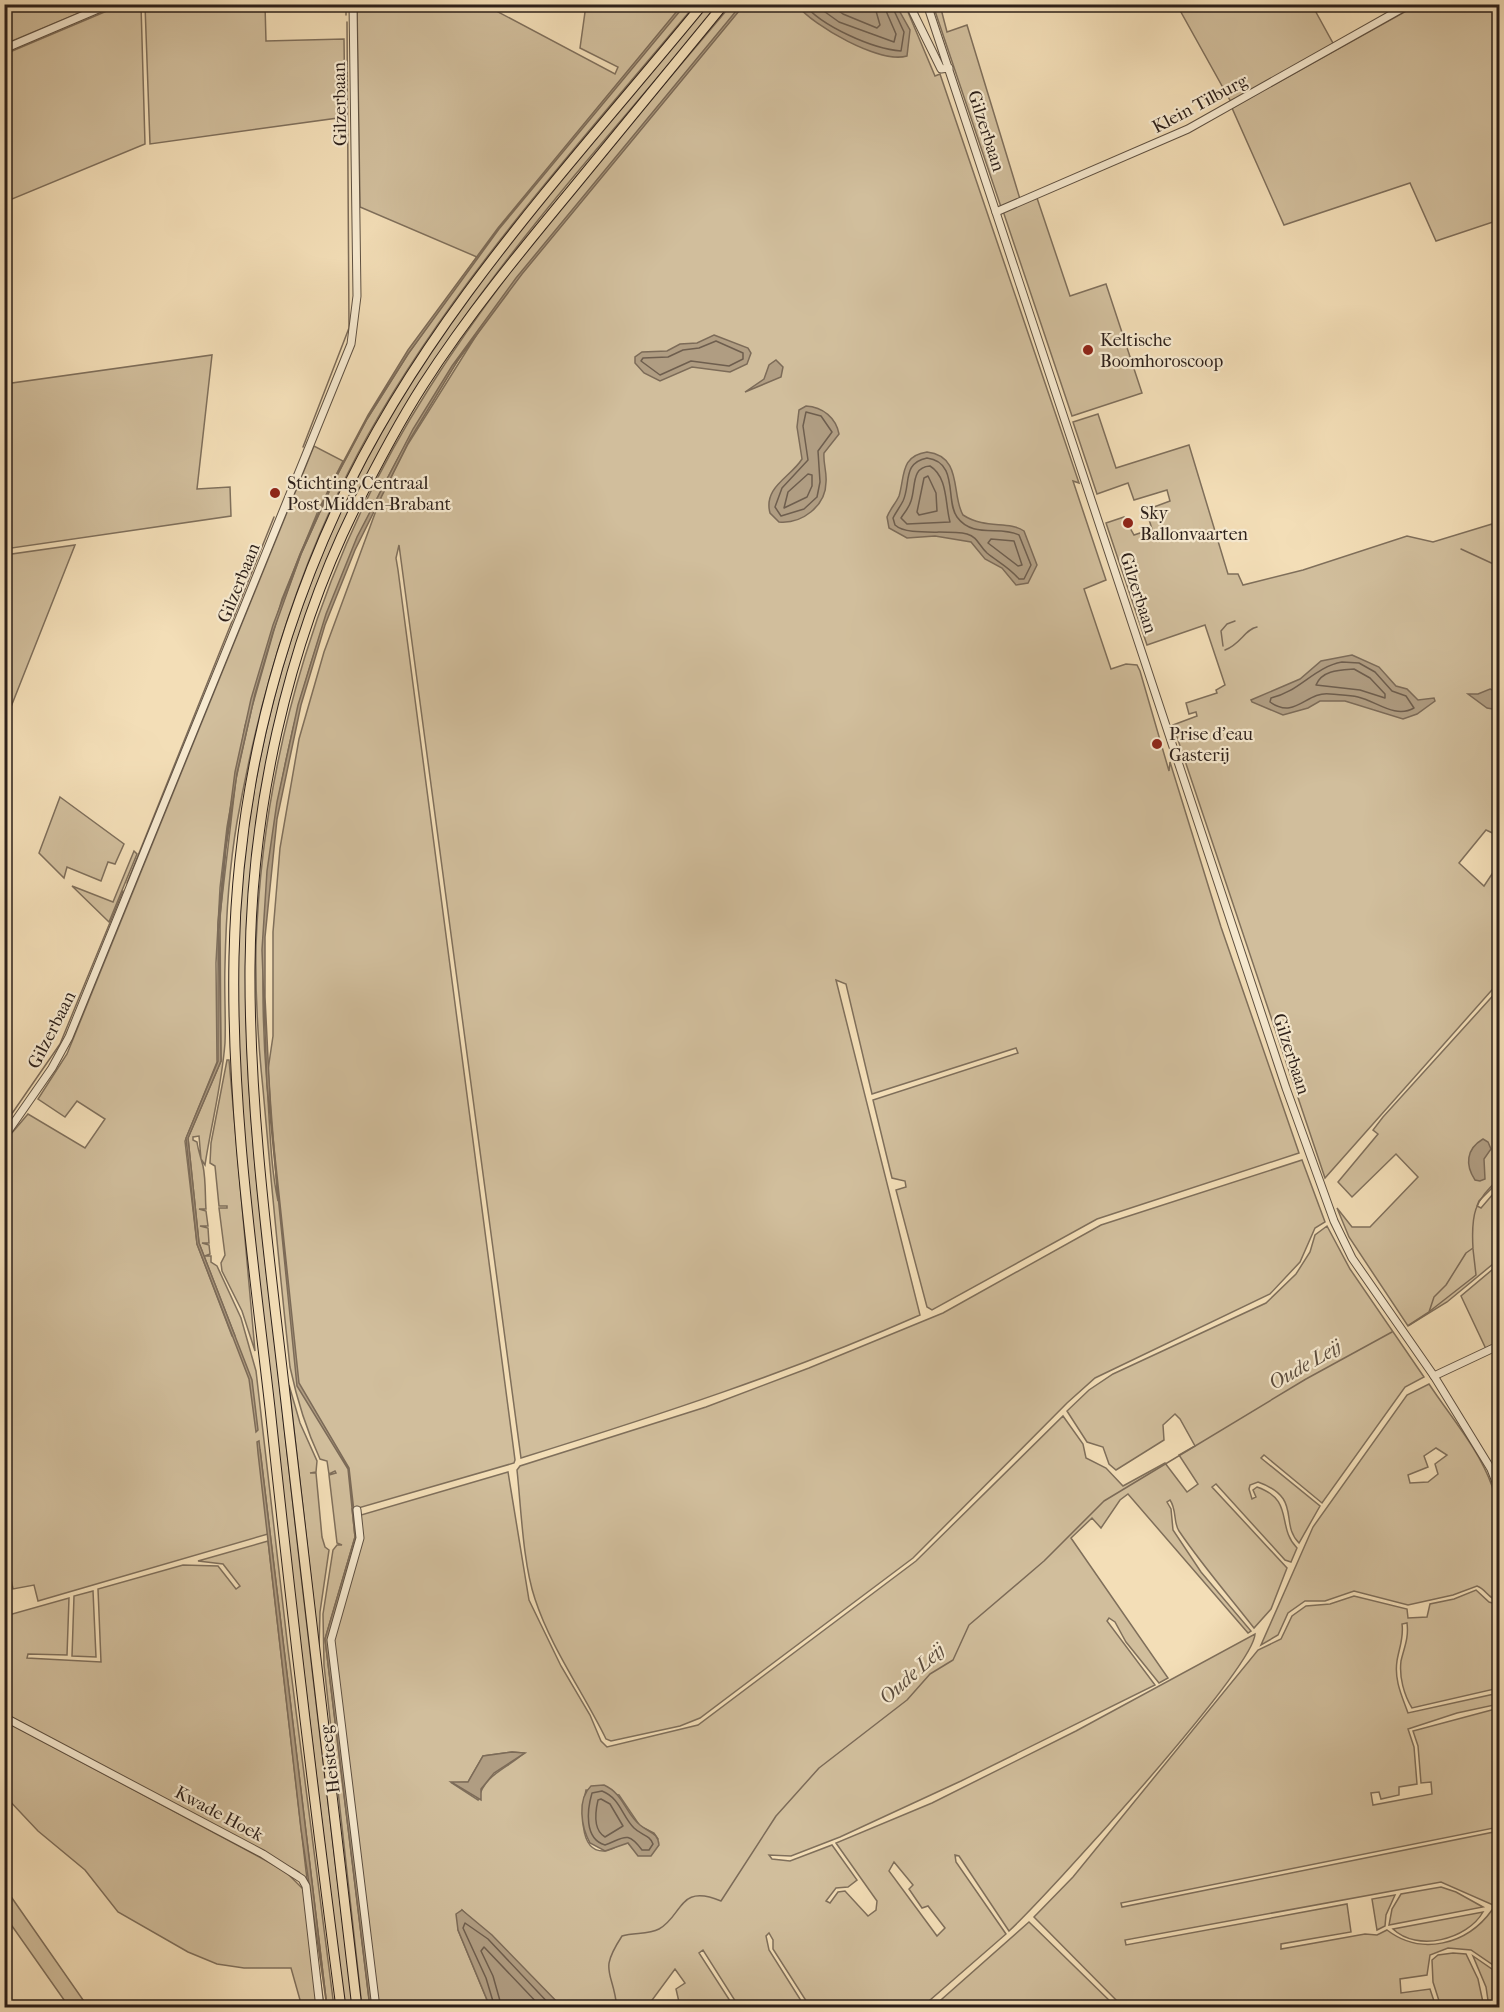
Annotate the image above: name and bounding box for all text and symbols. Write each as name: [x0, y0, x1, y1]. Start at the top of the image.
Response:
street label: Gilzerbaan: [329, 61, 351, 146]
street label: Klein Tilburg: [1149, 70, 1252, 138]
street label: Gilzerbaan: [963, 88, 1009, 175]
place label: Keltische Boomhoroscoop: [1100, 330, 1223, 372]
marker: Keltische Boomhoroscoop: [1081, 343, 1095, 357]
place label: Stichting Centraal Post Midden-Brabant: [287, 473, 452, 515]
marker: Stichting Centraal Post Midden-Brabant: [268, 486, 282, 500]
place label: Sky Ballonvaarten: [1140, 503, 1249, 545]
marker: Sky Ballonvaarten: [1121, 516, 1135, 530]
street label: Gilzerbaan: [214, 540, 265, 626]
street label: Gilzerbaan: [1115, 550, 1161, 637]
place label: Prise d'eau Gasterij: [1169, 724, 1253, 766]
marker: Prise d'eau Gasterij: [1150, 737, 1164, 751]
street label: Gilzerbaan: [24, 987, 81, 1072]
street label: Gilzerbaan: [1268, 1011, 1314, 1098]
water label: Oude Leij: [1265, 1335, 1346, 1395]
water label: Oude Leij: [875, 1638, 950, 1709]
street label: Heisteeg: [315, 1723, 345, 1794]
street label: Kwade Hoek: [171, 1782, 268, 1846]

